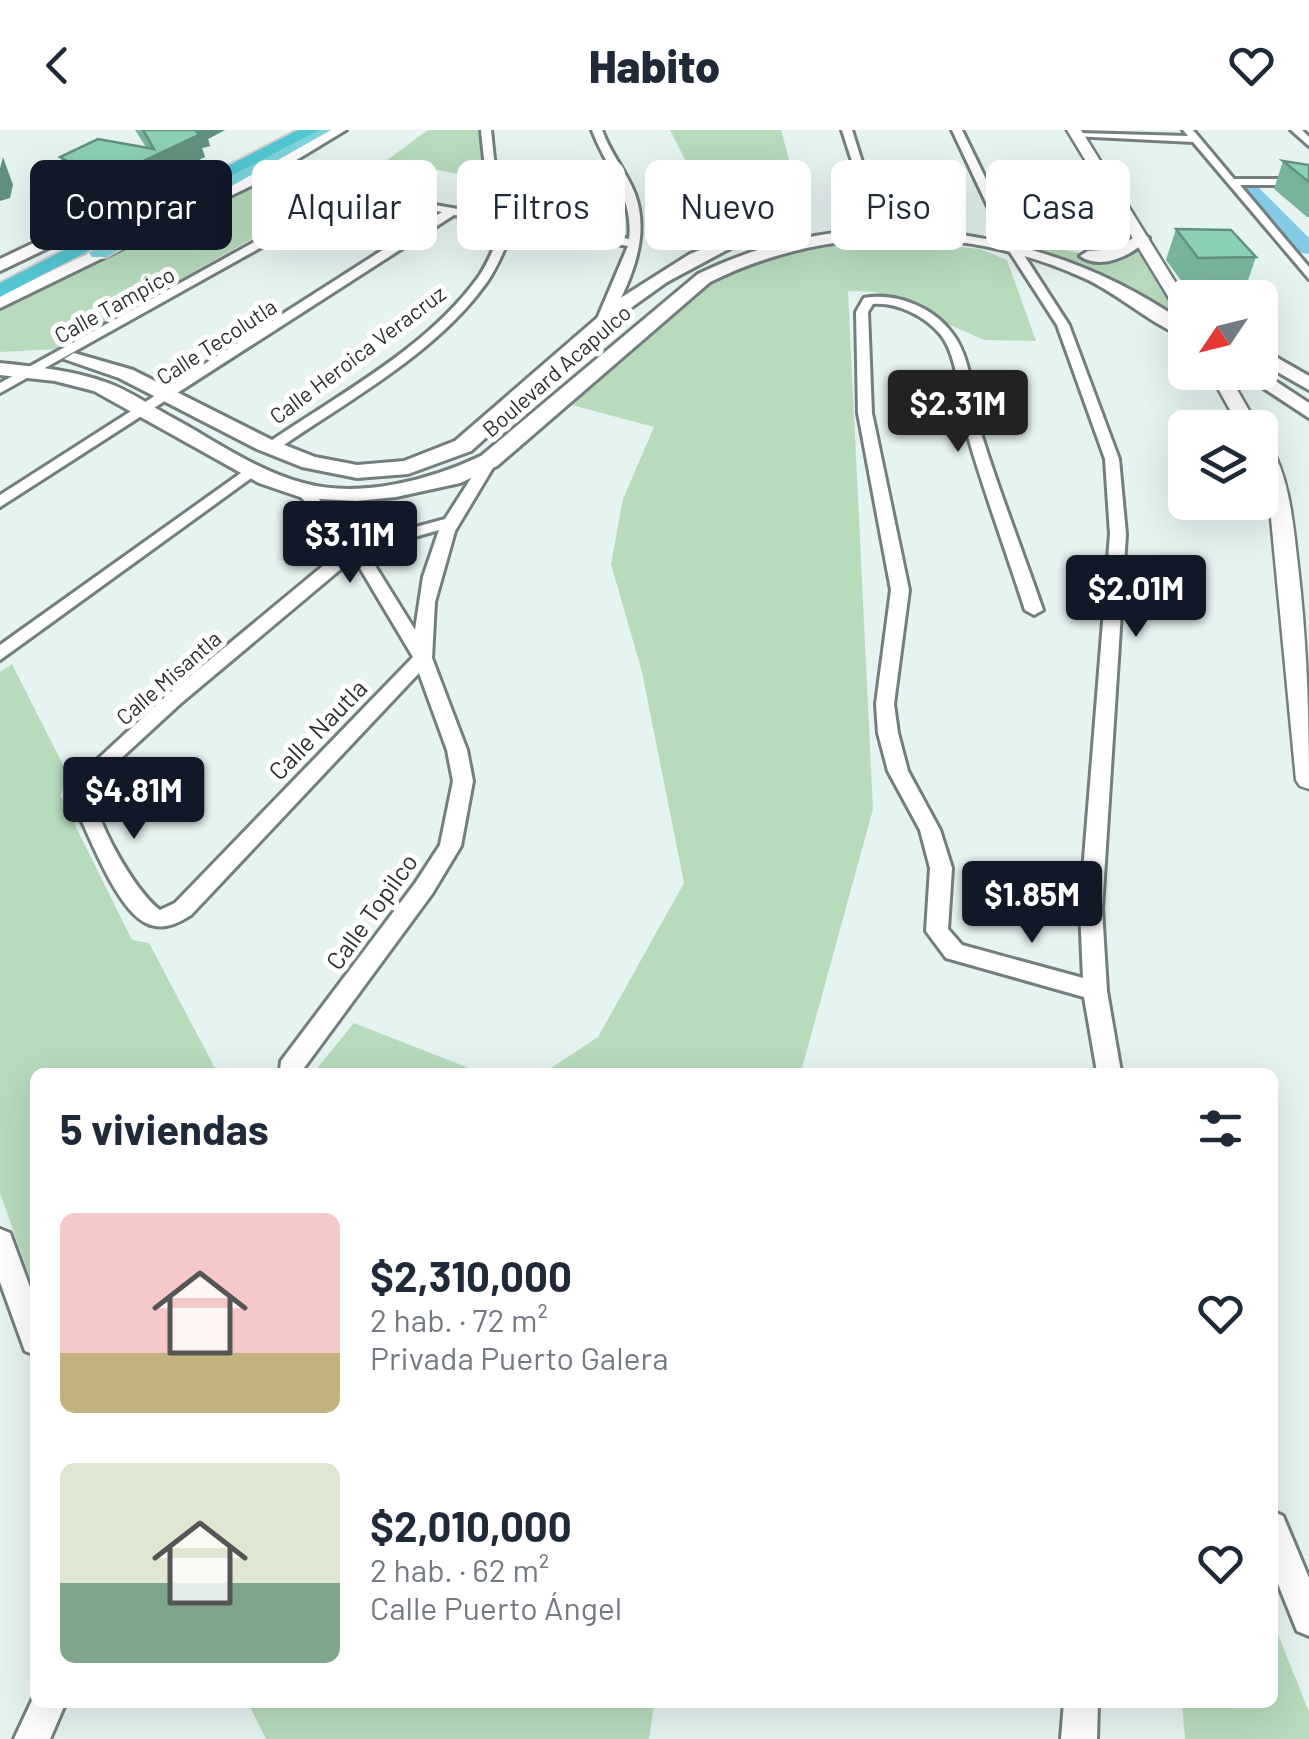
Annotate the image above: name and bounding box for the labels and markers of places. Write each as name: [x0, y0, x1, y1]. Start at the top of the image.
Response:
pin: $2.31M: [877, 370, 1039, 455]
pin: $3.11M: [269, 501, 431, 586]
pin: $2.01M: [1055, 555, 1217, 640]
pin: $4.81M: [53, 757, 215, 842]
pin: $1.85M: [951, 861, 1113, 946]

